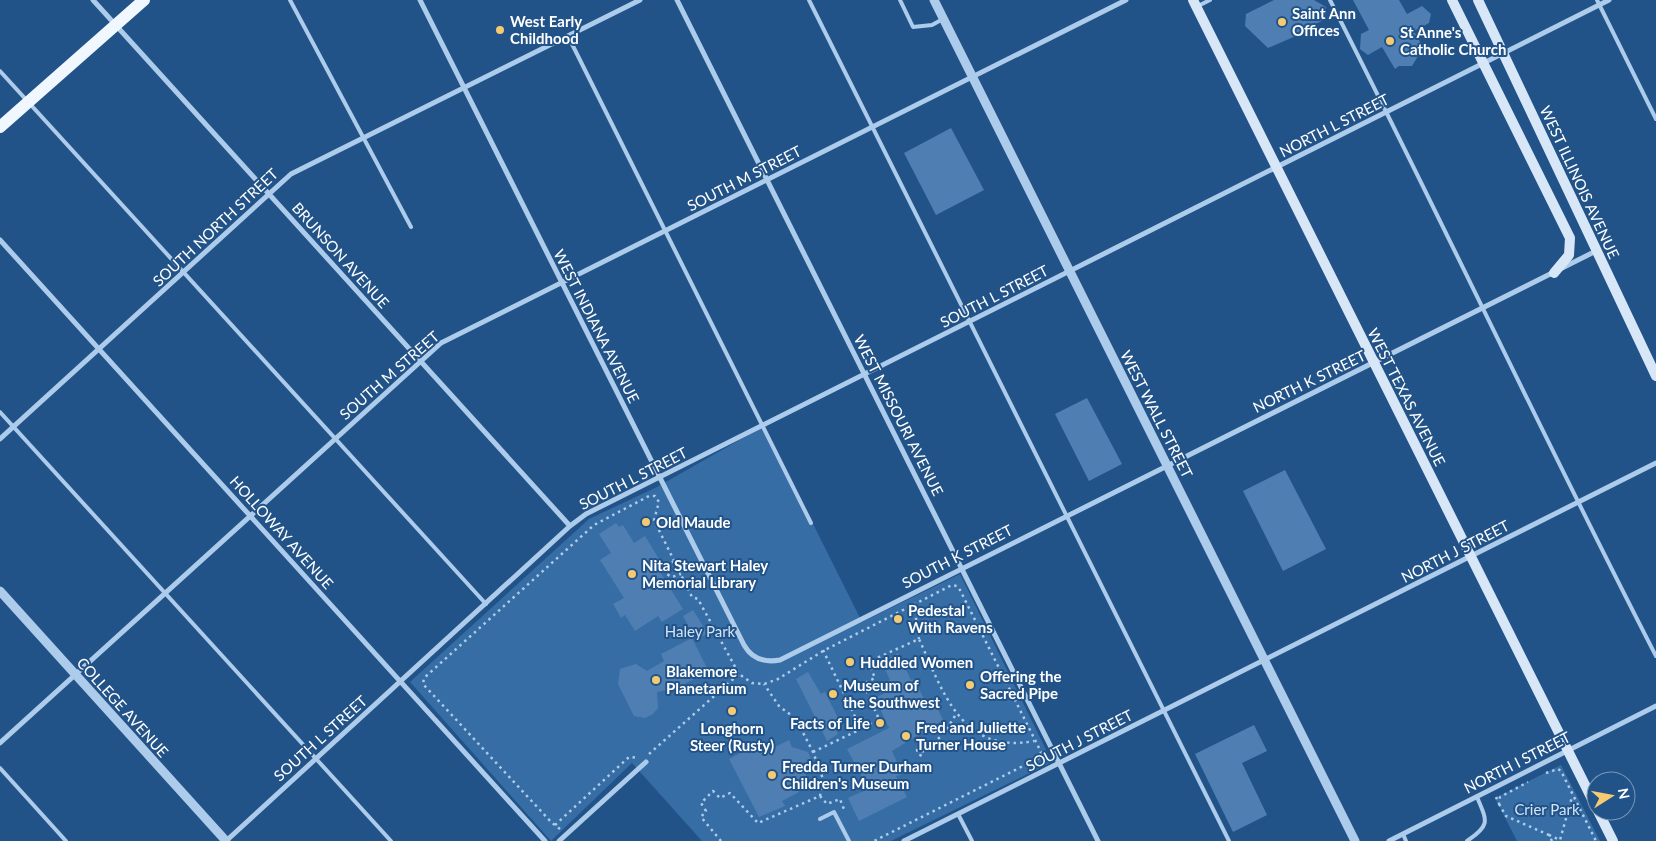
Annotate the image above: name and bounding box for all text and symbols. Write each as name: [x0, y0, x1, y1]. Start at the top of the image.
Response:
place label: Saint Ann Offices: [1292, 4, 1356, 39]
place label: West Early Childhood: [510, 12, 582, 47]
marker: Saint Ann Offices: [1276, 16, 1288, 28]
place label: St Anne's Catholic Church: [1400, 23, 1506, 58]
marker: West Early Childhood: [494, 24, 506, 36]
marker: St Anne's Catholic Church: [1384, 35, 1396, 47]
street label: NORTH L STREET: [1276, 90, 1392, 160]
street label: WEST ILLINOIS AVENUE: [1537, 103, 1623, 261]
street label: SOUTH M STREET: [684, 141, 804, 215]
street label: SOUTH NORTH STREET: [149, 164, 281, 290]
street label: BRUNSON AVENUE: [289, 199, 393, 311]
street label: WEST INDIANA AVENUE: [550, 246, 644, 406]
street label: SOUTH L STREET: [937, 261, 1051, 331]
street label: WEST TEXAS AVENUE: [1364, 325, 1450, 469]
street label: SOUTH M STREET: [336, 327, 442, 423]
street label: WEST MISSOURI AVENUE: [851, 331, 947, 499]
street label: NORTH K STREET: [1250, 346, 1368, 416]
street label: WEST WALL STREET: [1117, 347, 1197, 481]
street label: SOUTH L STREET: [576, 443, 690, 513]
street label: HOLLOWAY AVENUE: [227, 472, 337, 592]
place label: Old Maude: [656, 513, 730, 531]
marker: Old Maude: [640, 516, 652, 528]
street label: NORTH J STREET: [1398, 516, 1512, 586]
street label: SOUTH K STREET: [899, 520, 1015, 592]
place label: Nita Stewart Haley Memorial Library: [642, 556, 768, 591]
marker: Nita Stewart Haley Memorial Library: [626, 568, 638, 580]
place label: Pedestal With Ravens: [908, 601, 993, 636]
marker: Pedestal With Ravens: [892, 613, 904, 625]
park label: Haley Park: [665, 622, 736, 640]
street label: COLLEGE AVENUE: [74, 653, 172, 761]
place label: Huddled Women: [860, 653, 973, 671]
marker: Huddled Women: [844, 656, 856, 668]
place label: Blakemore Planetarium: [666, 662, 747, 697]
place label: Offering the Sacred Pipe: [980, 667, 1062, 702]
marker: Blakemore Planetarium: [650, 674, 662, 686]
place label: Museum of the Southwest: [843, 676, 940, 711]
marker: Offering the Sacred Pipe: [964, 679, 976, 691]
marker: Museum of the Southwest: [827, 688, 839, 700]
street label: SOUTH L STREET: [270, 691, 370, 785]
marker: Longhorn Steer (Rusty): [726, 705, 738, 717]
street label: SOUTH J STREET: [1022, 705, 1136, 775]
place label: Facts of Life: [790, 714, 870, 732]
marker: Facts of Life: [874, 717, 886, 729]
place label: Fred and Juliette Turner House: [916, 718, 1026, 753]
place label: Longhorn Steer (Rusty): [690, 719, 774, 754]
street label: NORTH I STREET: [1461, 727, 1573, 797]
marker: Fred and Juliette Turner House: [900, 730, 912, 742]
place label: Fredda Turner Durham Children's Museum: [782, 757, 932, 792]
marker: Fredda Turner Durham Children's Museum: [766, 769, 778, 781]
north arrow: [1586, 771, 1636, 821]
text: N: [1615, 787, 1634, 800]
park label: Crier Park: [1514, 800, 1580, 818]

